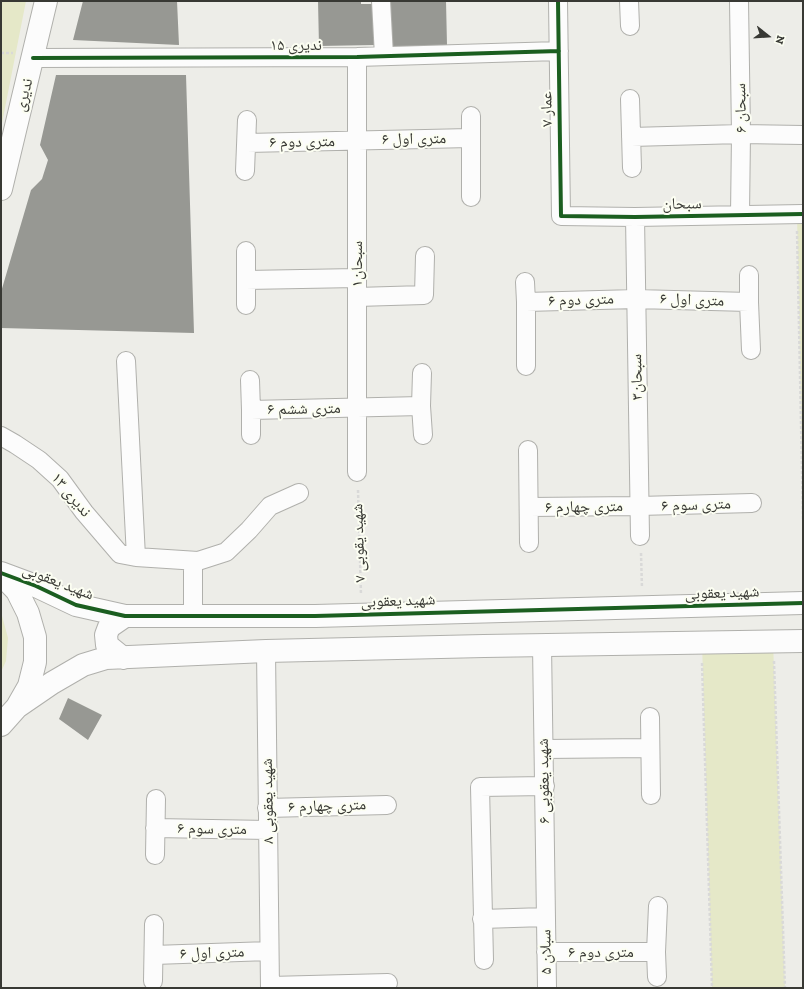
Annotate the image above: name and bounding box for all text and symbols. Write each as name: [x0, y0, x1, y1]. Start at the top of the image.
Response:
north arrow: [748, 16, 788, 56]
text: N: [773, 34, 787, 46]
street label: ندیری ۱۵: [270, 35, 322, 55]
street label: ندیری: [11, 76, 37, 114]
street label: سبحان ۶: [731, 83, 751, 133]
street label: عمار ۷: [537, 91, 557, 127]
street label: ۶ متری اول: [382, 129, 446, 149]
street label: ۶ متری دوم: [269, 132, 335, 152]
street label: سبحان: [662, 194, 702, 214]
street label: سبحان۱: [347, 241, 367, 287]
street label: ۶ متری دوم: [548, 289, 614, 311]
street label: ۶ متری اول: [659, 289, 725, 311]
street label: سبحان۳: [627, 354, 647, 400]
street label: ۶ متری ششم: [267, 399, 341, 419]
street label: ندیری ۱۳: [47, 469, 95, 521]
street label: ۶ متری سوم: [661, 494, 731, 516]
street label: ۶ متری چهارم: [545, 497, 623, 517]
street label: شهید یقوبی ۷: [348, 503, 370, 583]
street label: شهید یعقوبی: [20, 560, 96, 604]
street label: شهید یعقوبی: [684, 582, 760, 604]
street label: شهید یعقوبی: [360, 590, 436, 612]
street label: شهید یعقوبی ۶: [534, 738, 554, 824]
street label: شهید یعقوبی ۸: [258, 758, 278, 844]
street label: ۶ متری چهارم: [288, 795, 366, 817]
street label: ۶ متری سوم: [177, 819, 247, 839]
street label: سبلان ۵: [536, 929, 556, 975]
street label: ۶ متری اول: [179, 942, 245, 964]
street label: ۶ متری دوم: [568, 942, 634, 962]

